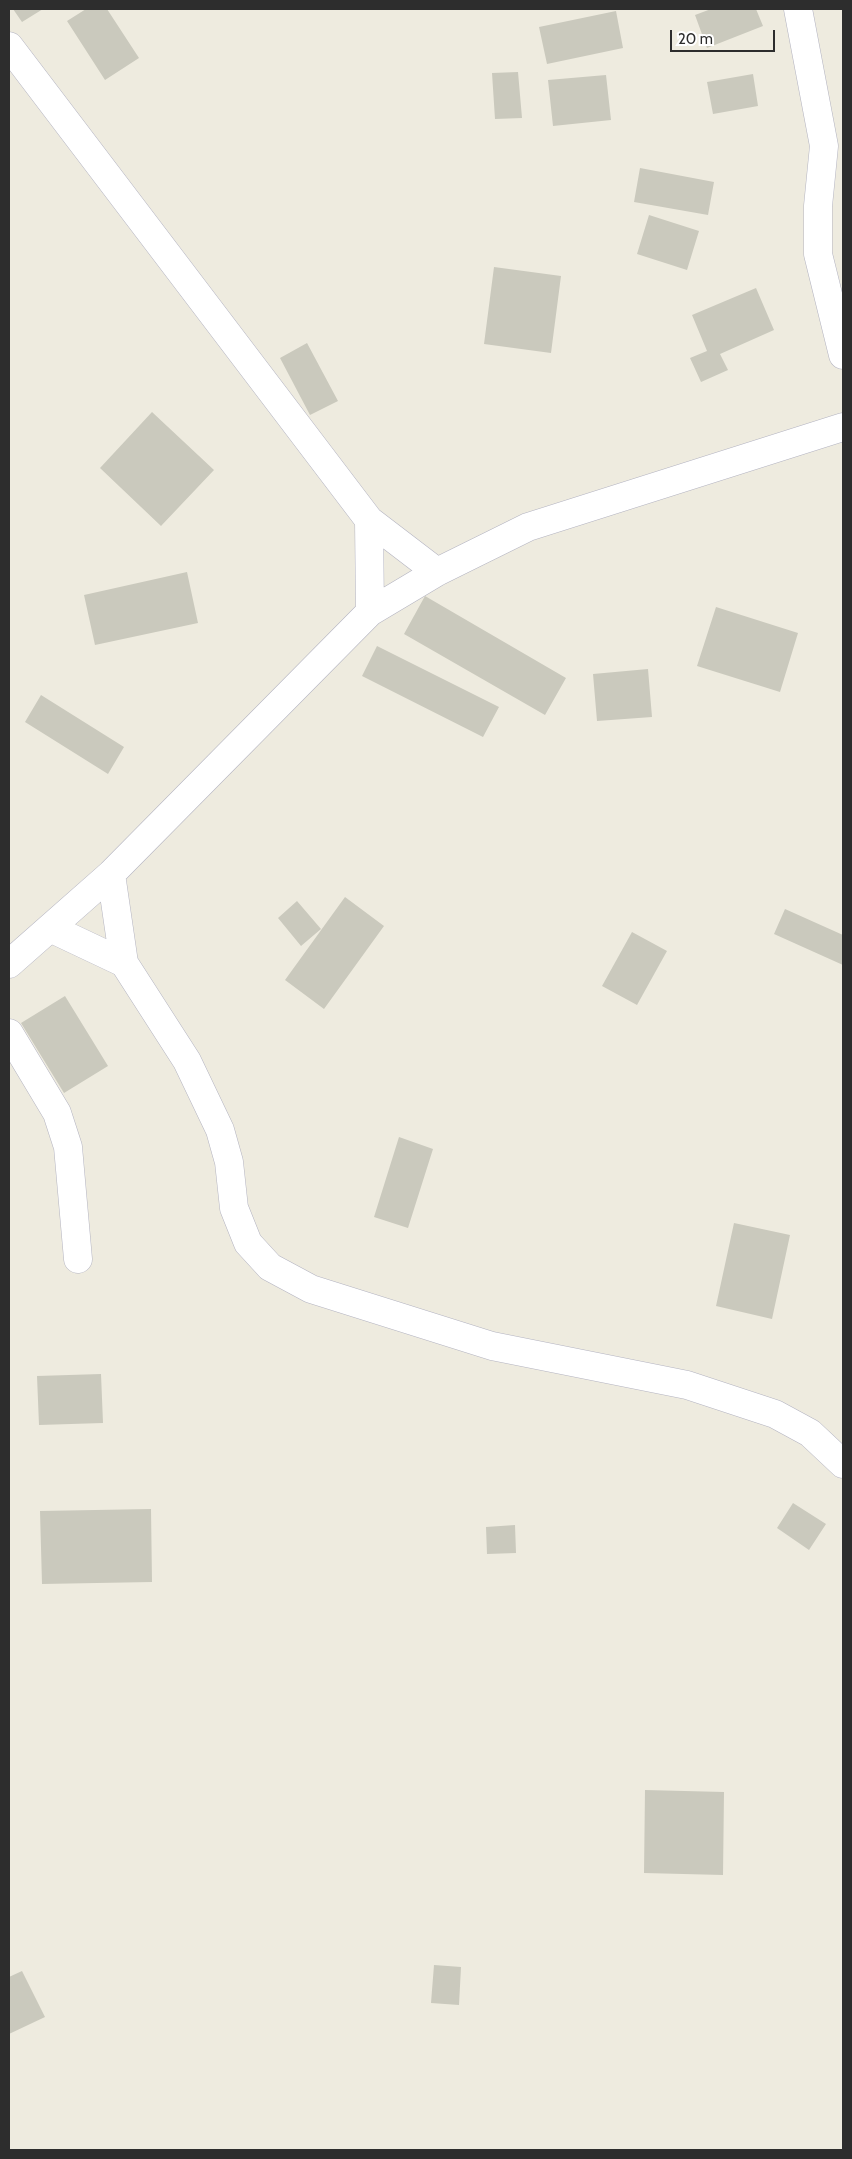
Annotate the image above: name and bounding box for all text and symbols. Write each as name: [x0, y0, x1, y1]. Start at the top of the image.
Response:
scale bar: [672, 20, 777, 52]
text: 20 m: [678, 30, 713, 48]

